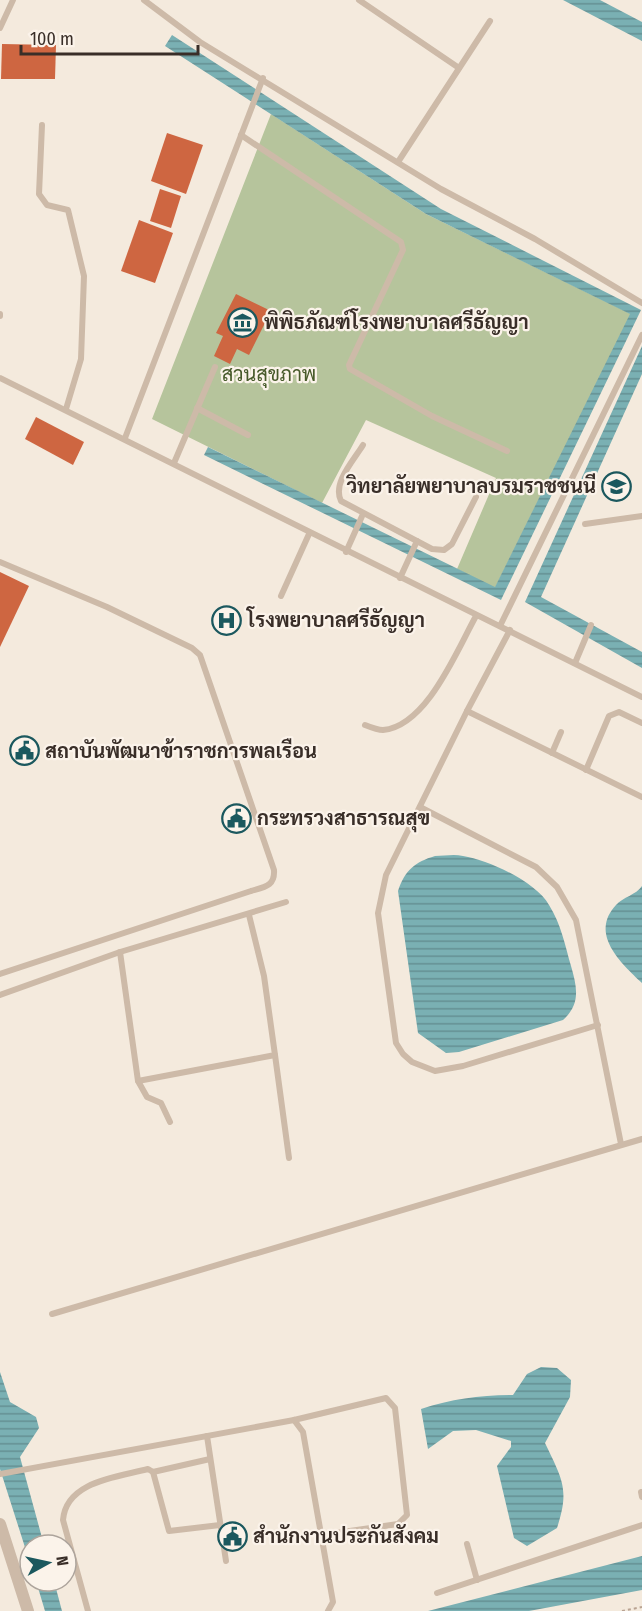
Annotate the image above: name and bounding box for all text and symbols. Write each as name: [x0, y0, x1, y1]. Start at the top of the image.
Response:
scale bar: [21, 18, 198, 56]
text: 100 m: [30, 28, 74, 50]
museum icon: พิพิธภัณฑ์โรงพยาบาลศรีธัญญา: [227, 306, 259, 338]
place label: พิพิธภัณฑ์โรงพยาบาลศรีธัญญา: [264, 308, 529, 335]
park label: สวนสุขภาพ: [222, 362, 316, 388]
school or university icon: วิทยาลัยพยาบาลบรมราชชนนี: [601, 470, 633, 502]
place label: วิทยาลัยพยาบาลบรมราชชนนี: [346, 473, 596, 498]
hospital icon: โรงพยาบาลศรีธัญญา: [210, 604, 242, 636]
place label: โรงพยาบาลศรีธัญญา: [246, 606, 425, 633]
public building icon: สถาบันพัฒนาข้าราชการพลเรือน: [8, 735, 40, 767]
place label: สถาบันพัฒนาข้าราชการพลเรือน: [45, 738, 317, 763]
public building icon: กระทรวงสาธารณสุข: [220, 802, 252, 834]
place label: กระทรวงสาธารณสุข: [257, 806, 430, 833]
public building icon: สำนักงานประกันสังคม: [216, 1520, 248, 1552]
place label: สำนักงานประกันสังคม: [253, 1523, 439, 1548]
north arrow: [18, 1533, 78, 1593]
text: N: [52, 1555, 72, 1567]

